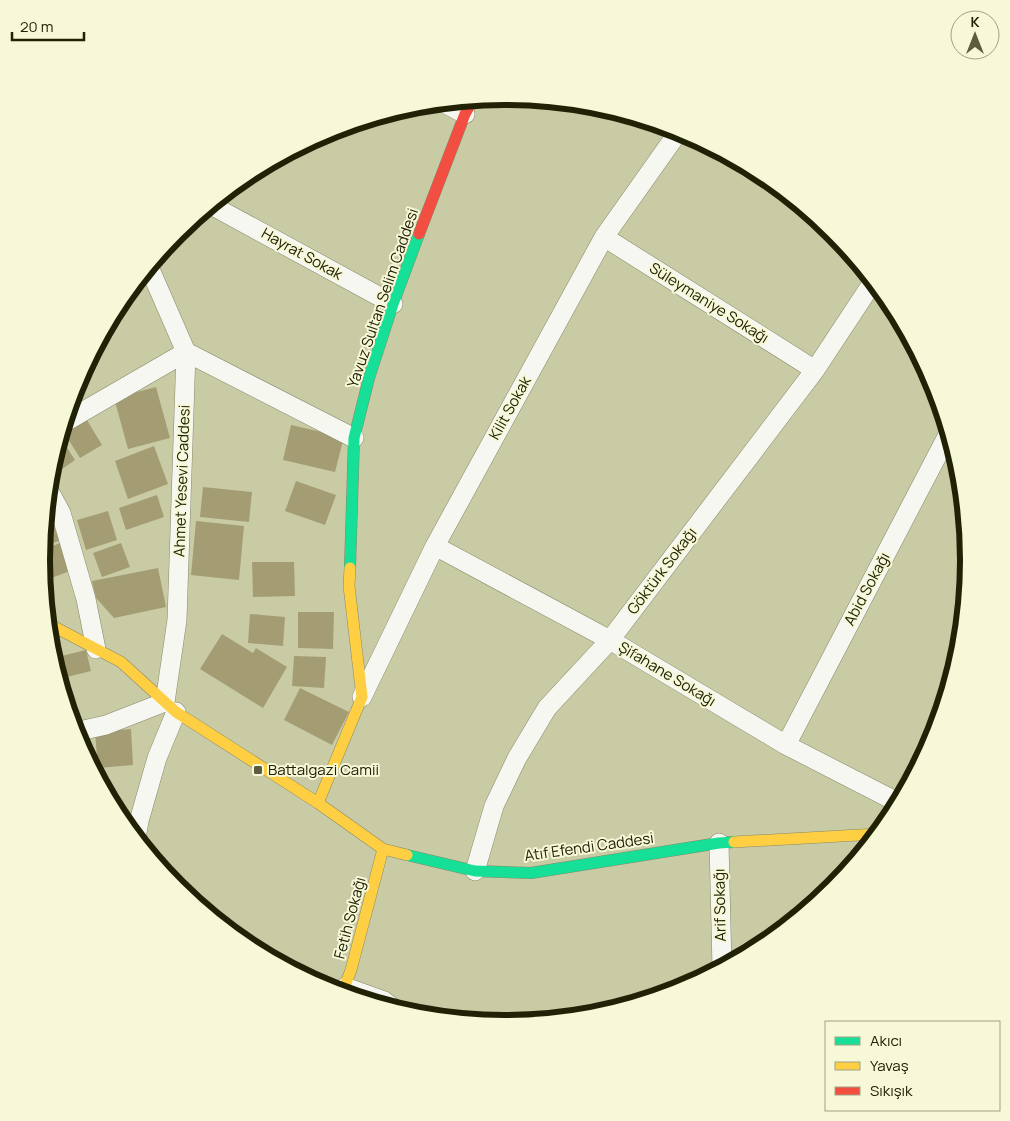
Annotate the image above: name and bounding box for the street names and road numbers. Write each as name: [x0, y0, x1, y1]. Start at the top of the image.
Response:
street label: Yavuz Sultan Selim Caddesi: [342, 205, 423, 390]
street label: Hayrat Sokak: [258, 223, 347, 285]
street label: Süleymaniye Sokağı: [645, 257, 773, 348]
street label: Kilit Sokak: [483, 372, 536, 443]
street label: Ahmet Yesevi Caddesi: [168, 405, 195, 557]
street label: Göktürk Sokağı: [622, 523, 701, 619]
street label: Abid Sokağı: [838, 548, 895, 629]
street label: Şifahane Sokağı: [615, 636, 720, 711]
street label: Atıf Efendi Caddesi: [523, 827, 655, 866]
street label: Arif Sokağı: [708, 868, 731, 942]
street label: Fetih Sokağı: [329, 875, 371, 961]

